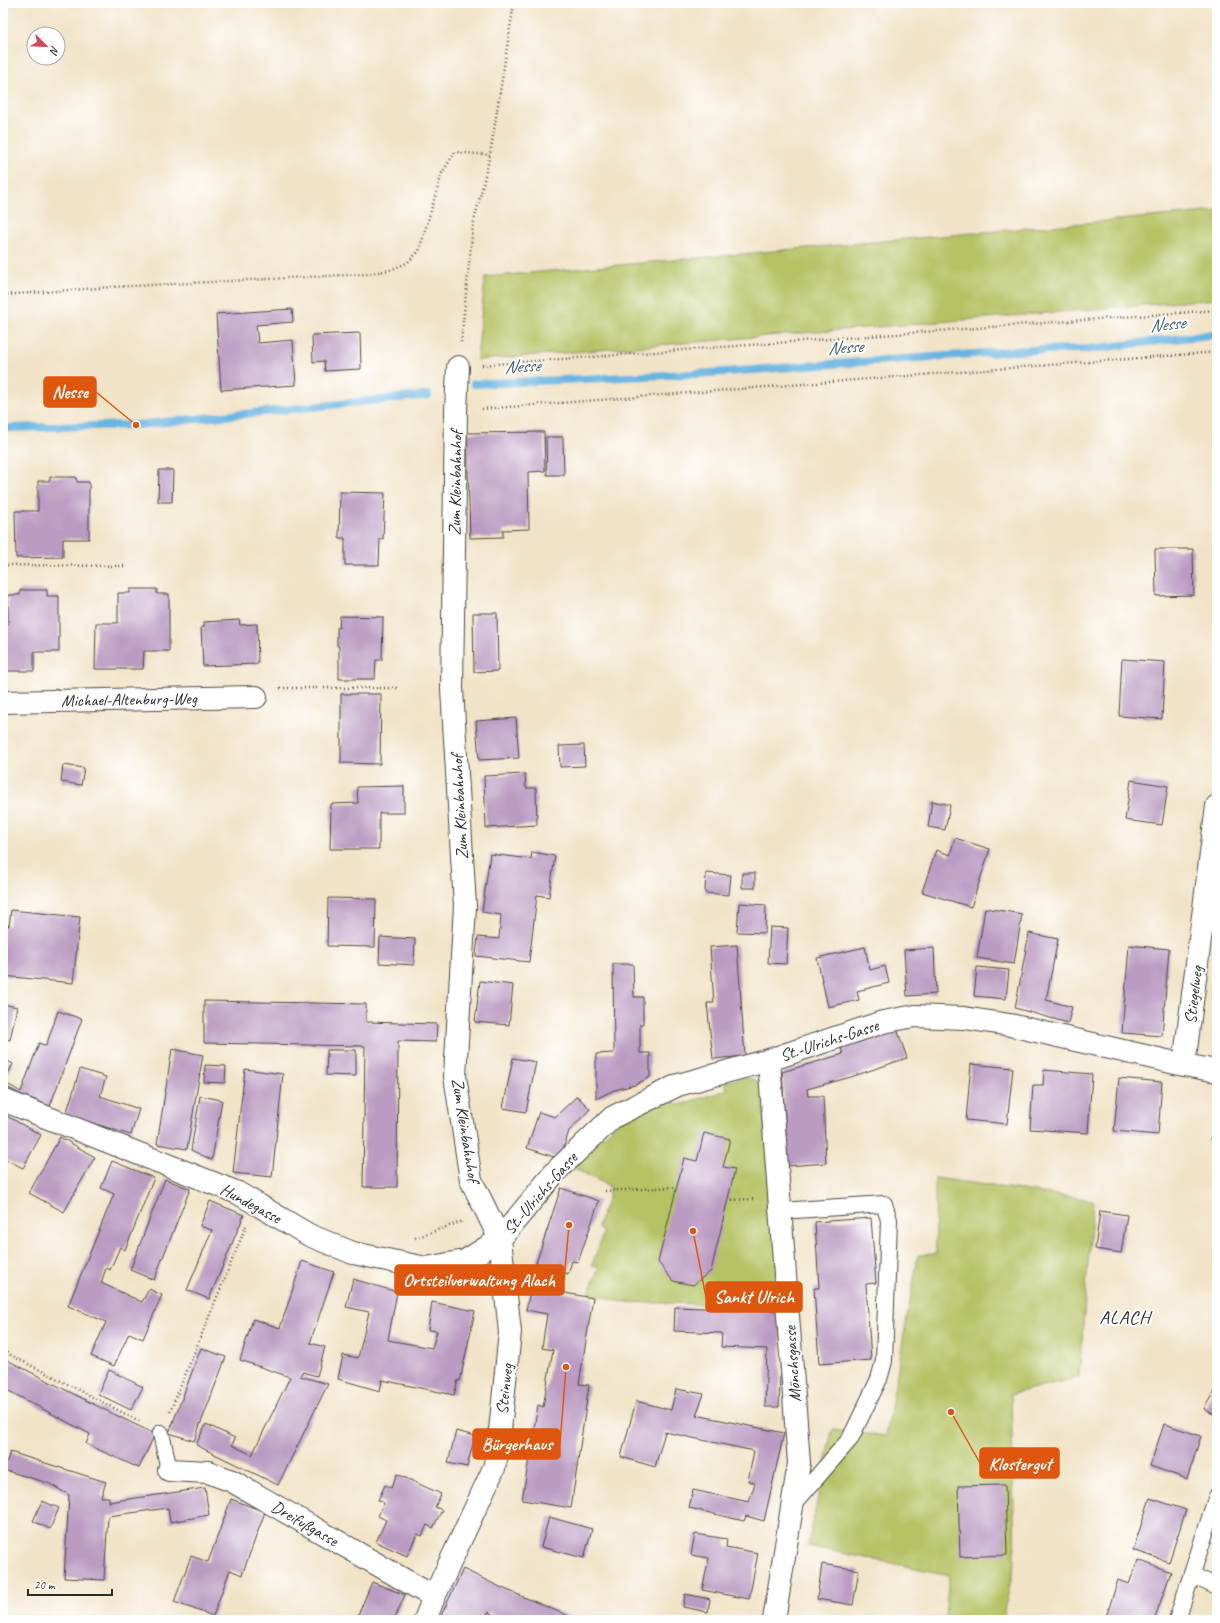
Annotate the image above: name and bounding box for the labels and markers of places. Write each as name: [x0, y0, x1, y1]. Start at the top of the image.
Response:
callout: Nesse: [44, 377, 96, 407]
callout: Ortsteilverwaltung Alach: [395, 1265, 564, 1295]
callout: Sankt Ulrich: [706, 1282, 802, 1312]
callout: Bürgerhaus: [473, 1429, 560, 1459]
callout: Klostergut: [980, 1448, 1059, 1478]

